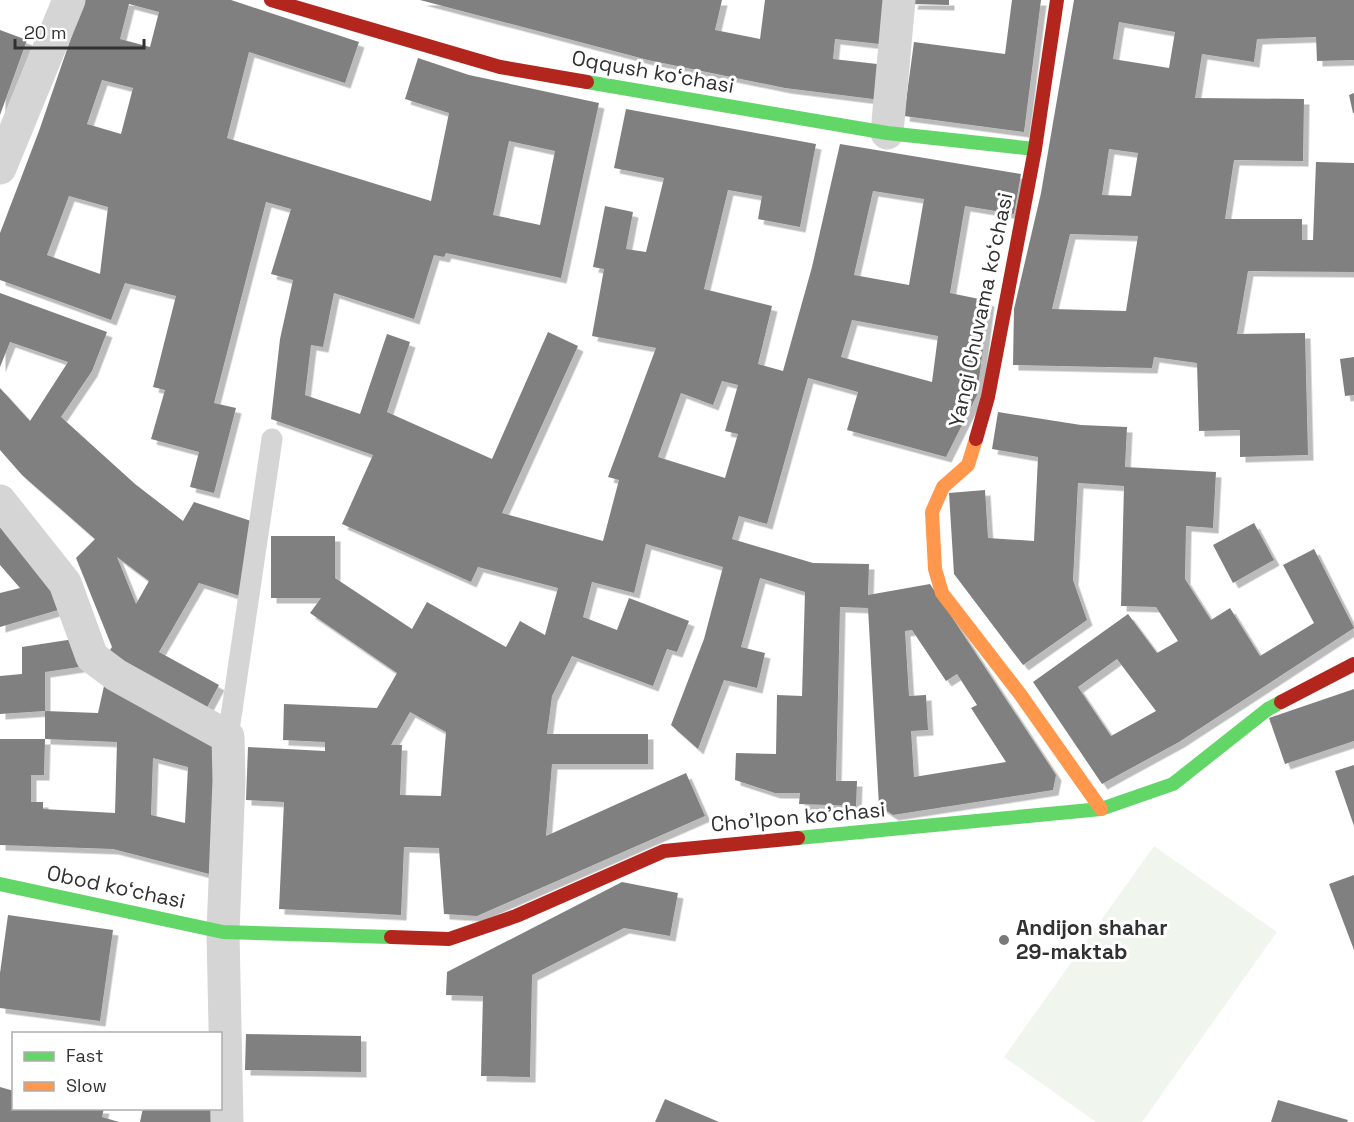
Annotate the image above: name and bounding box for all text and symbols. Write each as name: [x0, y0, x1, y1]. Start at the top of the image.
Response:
scale bar: [15, 12, 144, 50]
text: 20 m: [24, 21, 67, 44]
street label: Oqqush koʻchasi: [570, 44, 736, 99]
street label: Yangi Chuvama koʻchasi: [942, 190, 1019, 430]
street label: Cho'lpon ko'chasi: [710, 795, 886, 838]
street label: Obod koʻchasi: [44, 859, 188, 914]
place label: Andijon shahar 29-maktab: [1016, 914, 1167, 965]
marker: Andijon shahar 29-maktab: [997, 933, 1011, 947]
legend: [12, 1032, 222, 1110]
text: Fast: [66, 1044, 103, 1067]
text: Slow: [66, 1074, 107, 1097]

